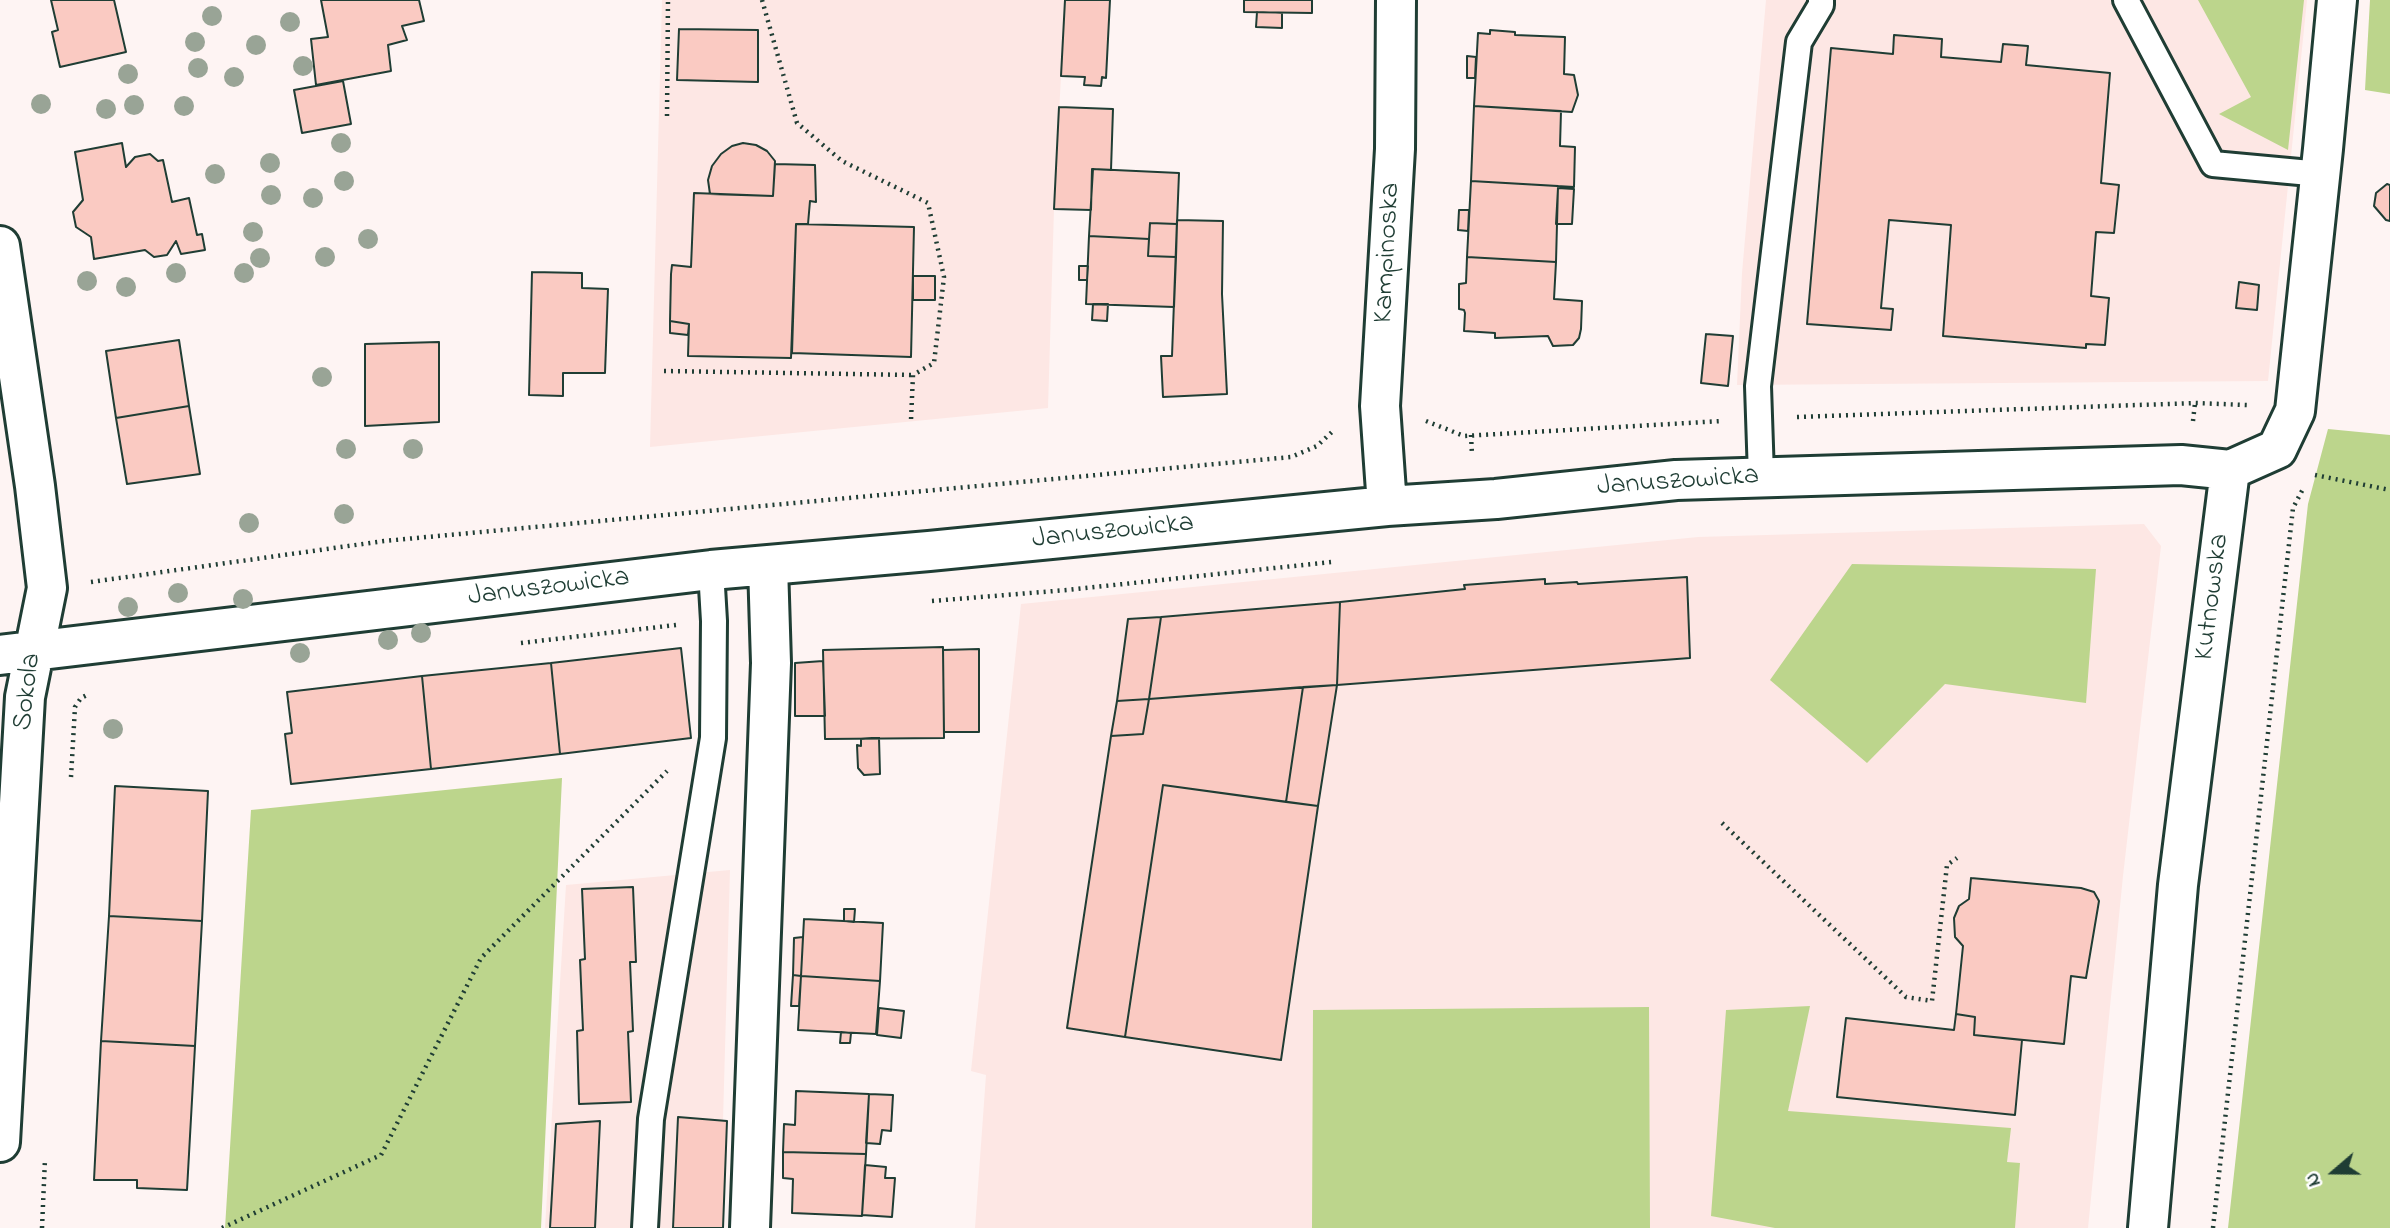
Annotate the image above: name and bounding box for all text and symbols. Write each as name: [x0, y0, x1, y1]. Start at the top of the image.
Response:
street label: Kampinoska: [1369, 182, 1409, 324]
street label: Januszowicka: [1596, 461, 1760, 505]
street label: Januszowicka: [1031, 508, 1195, 558]
street label: Kutnowska: [2190, 532, 2238, 662]
street label: Januszowicka: [466, 562, 632, 616]
street label: Sokola: [8, 651, 50, 733]
north arrow: [2299, 1137, 2369, 1207]
text: N: [2299, 1169, 2329, 1190]

